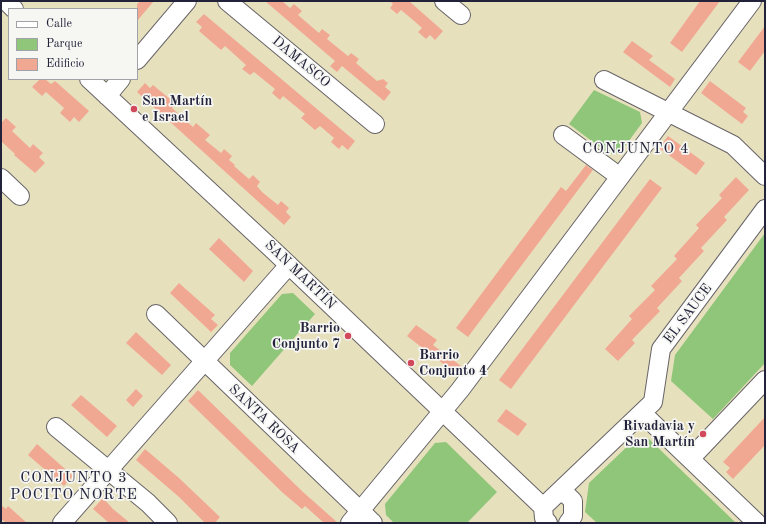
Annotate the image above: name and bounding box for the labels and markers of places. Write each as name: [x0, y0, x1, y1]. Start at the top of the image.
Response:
place label: San Martín e Israel: [142, 93, 212, 126]
marker: San Martín e Israel: [129, 104, 139, 114]
place label: Barrio Conjunto 7: [272, 320, 340, 352]
marker: Barrio Conjunto 7: [343, 331, 353, 341]
place label: Barrio Conjunto 4: [419, 347, 487, 380]
marker: Barrio Conjunto 4: [406, 358, 416, 368]
place label: Rivadavia y San Martín: [623, 418, 695, 450]
marker: Rivadavia y San Martín: [698, 429, 708, 439]

